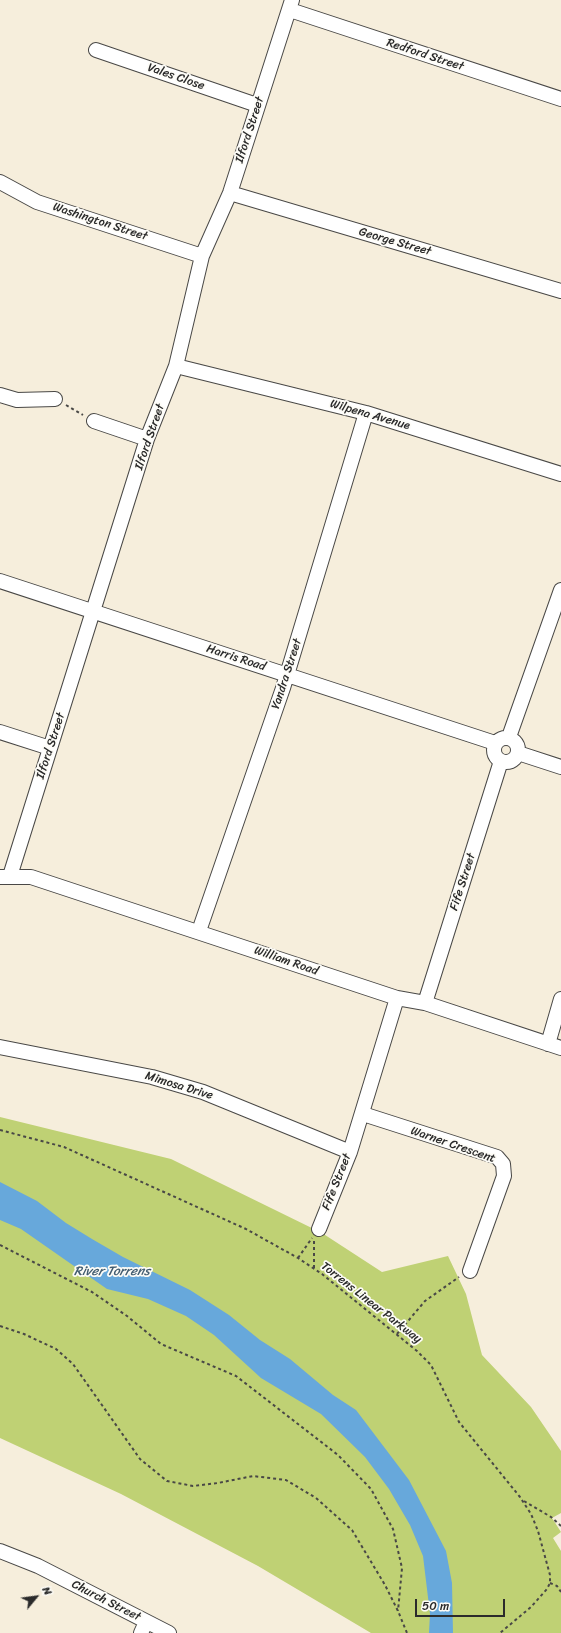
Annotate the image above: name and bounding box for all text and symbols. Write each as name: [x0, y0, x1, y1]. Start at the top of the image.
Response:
street label: Redford Street: [385, 36, 465, 74]
street label: Vales Close: [146, 61, 206, 93]
street label: Ilford Street: [233, 95, 267, 165]
street label: Washington Street: [51, 200, 149, 244]
street label: George Street: [357, 225, 433, 259]
street label: Wilpena Avenue: [328, 397, 412, 433]
street label: Ilford Street: [132, 402, 168, 472]
street label: Yandra Street: [269, 637, 305, 711]
street label: Harris Road: [205, 642, 267, 674]
street label: Ilford Street: [34, 711, 68, 781]
street label: Fife Street: [447, 852, 479, 912]
street label: William Road: [252, 943, 320, 979]
street label: Mimosa Drive: [143, 1069, 215, 1103]
street label: Warner Crescent: [409, 1124, 497, 1166]
street label: Fife Street: [319, 1152, 355, 1212]
street label: Torrens Linear Parkway: [318, 1259, 424, 1347]
water label: River Torrens: [74, 1264, 150, 1280]
north arrow: [16, 1577, 56, 1617]
street label: Church Street: [69, 1577, 143, 1625]
text: N: [37, 1583, 57, 1599]
scale bar: [417, 1591, 507, 1617]
text: 50 m: [422, 1595, 449, 1617]

